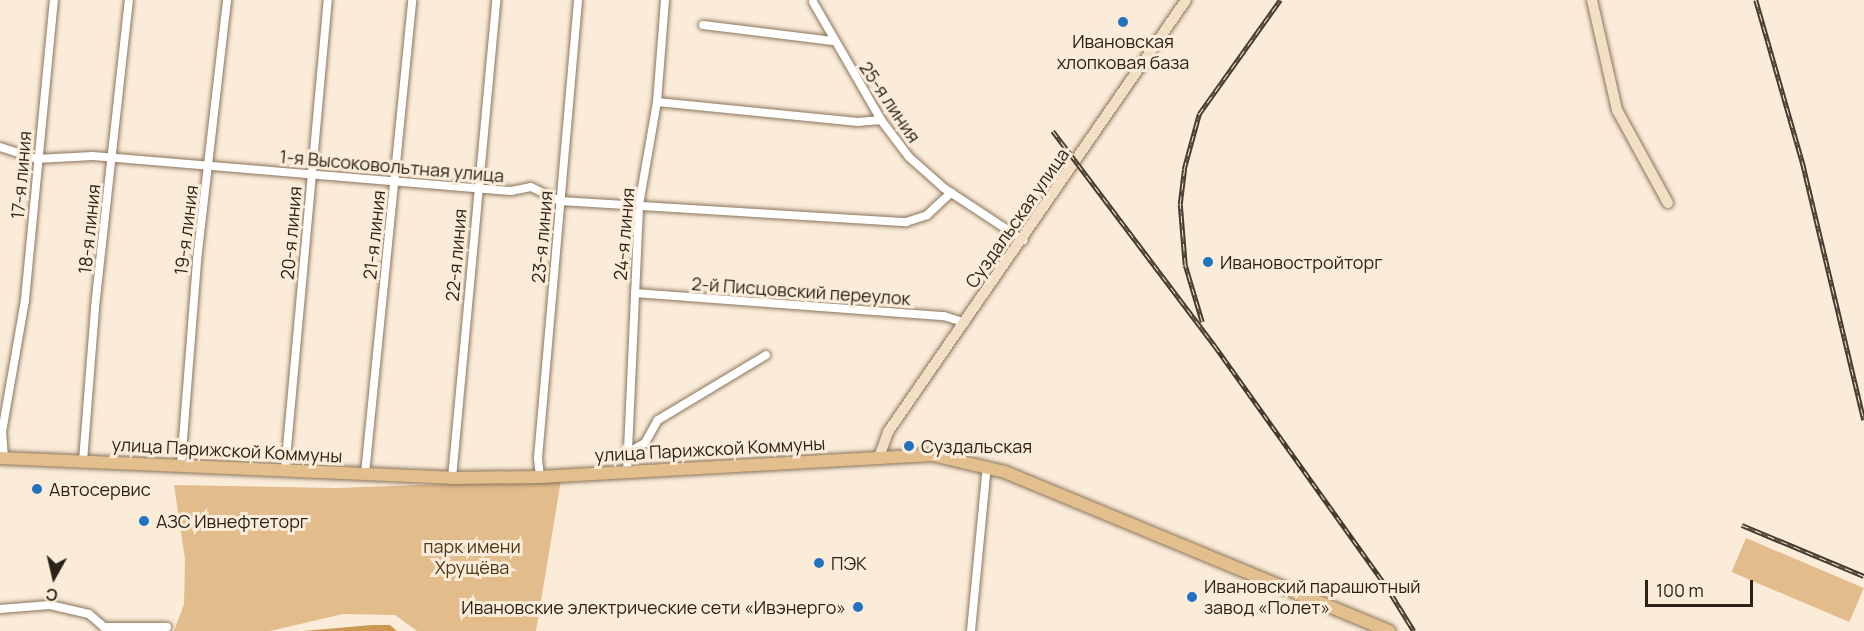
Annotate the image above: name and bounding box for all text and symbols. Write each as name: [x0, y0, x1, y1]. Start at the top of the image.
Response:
marker: Ивановская хлопковая база: [1116, 15, 1130, 29]
place label: Ивановская хлопковая база: [1057, 31, 1189, 74]
street label: 25-я линия: [855, 57, 925, 147]
street label: 17-я линия: [6, 130, 36, 220]
street label: Суздальская улица: [961, 144, 1073, 292]
street label: 1-я Высоковольтная улица: [279, 145, 505, 187]
street label: 18-я линия: [74, 183, 104, 275]
street label: 19-я линия: [170, 184, 202, 276]
street label: 20-я линия: [276, 185, 306, 281]
street label: 24-я линия: [609, 187, 639, 281]
street label: 21-я линия: [359, 189, 389, 281]
street label: 23-я линия: [527, 190, 557, 284]
street label: 22-я линия: [441, 208, 471, 302]
place label: Ивановостройторг: [1220, 251, 1383, 273]
marker: Ивановостройторг: [1201, 255, 1215, 269]
street label: 2-й Писцовский переулок: [691, 273, 911, 309]
street label: улица Парижской Коммуны: [594, 432, 826, 466]
street label: улица Парижской Коммуны: [111, 433, 343, 467]
place label: Суздальская: [921, 435, 1032, 457]
marker: Суздальская: [902, 439, 916, 453]
place label: Автосервис: [49, 478, 151, 500]
marker: Автосервис: [30, 482, 44, 496]
place label: АЗС Ивнефтеторг: [156, 510, 308, 532]
marker: АЗС Ивнефтеторг: [137, 514, 151, 528]
park label: парк имени Хрущёва: [423, 536, 521, 578]
north arrow: [24, 547, 84, 607]
place label: ПЭК: [831, 552, 867, 574]
marker: ПЭК: [812, 556, 826, 570]
scale bar: [1648, 568, 1756, 606]
place label: Ивановский парашютный завод «Полет»: [1204, 576, 1420, 618]
text: 100 m: [1656, 578, 1704, 602]
text: С: [44, 583, 59, 607]
marker: Ивановский парашютный завод «Полет»: [1185, 590, 1199, 604]
place label: Ивановские электрические сети «Ивэнерго»: [461, 596, 846, 618]
marker: Ивановские электрические сети «Ивэнерго»: [851, 600, 865, 614]

